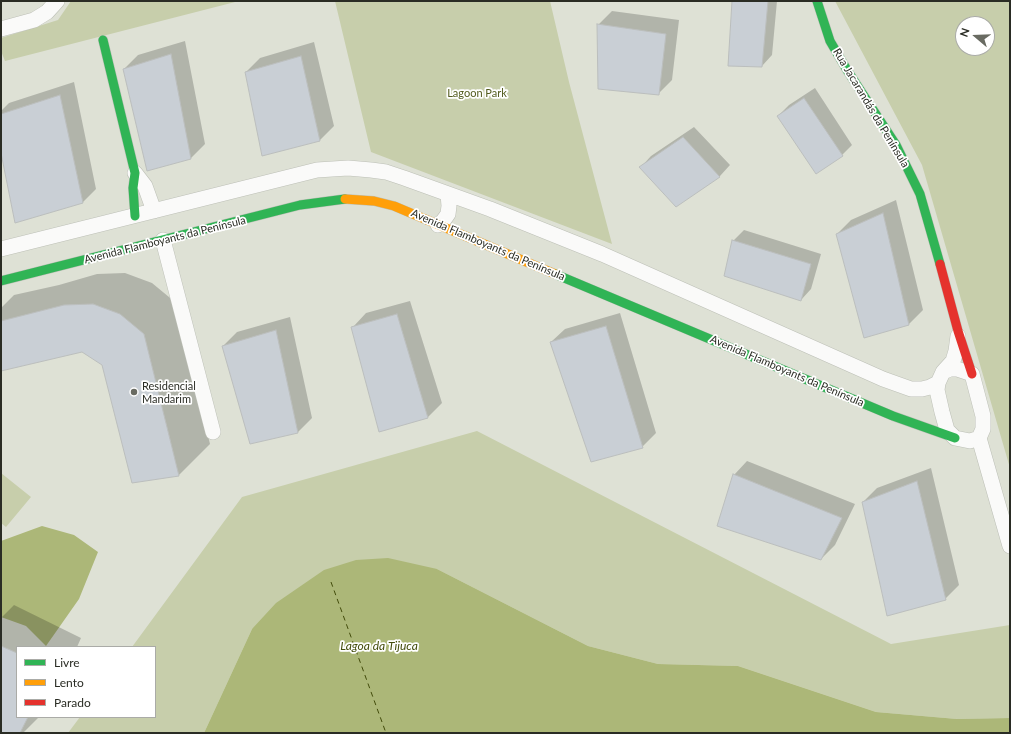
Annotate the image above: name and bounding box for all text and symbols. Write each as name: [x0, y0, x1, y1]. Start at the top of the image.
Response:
north arrow: [955, 16, 995, 56]
text: N: [957, 26, 972, 38]
street label: Rua Jacarandás da Península: [830, 46, 912, 170]
park label: Lagoon Park: [447, 86, 507, 100]
street label: Avenida Flamboyants da Península: [409, 206, 567, 284]
street label: Avenida Flamboyants da Península: [83, 214, 247, 266]
street label: Avenida Flamboyants da Península: [708, 332, 866, 410]
place label: Residencial Mandarim: [142, 379, 196, 405]
marker: Residencial Mandarim: [129, 387, 139, 397]
water label: Lagoa da Tijuca: [340, 639, 418, 653]
legend: [16, 646, 156, 718]
text: Livre: [54, 655, 80, 670]
text: Lento: [54, 675, 84, 690]
text: Parado: [54, 695, 91, 710]

